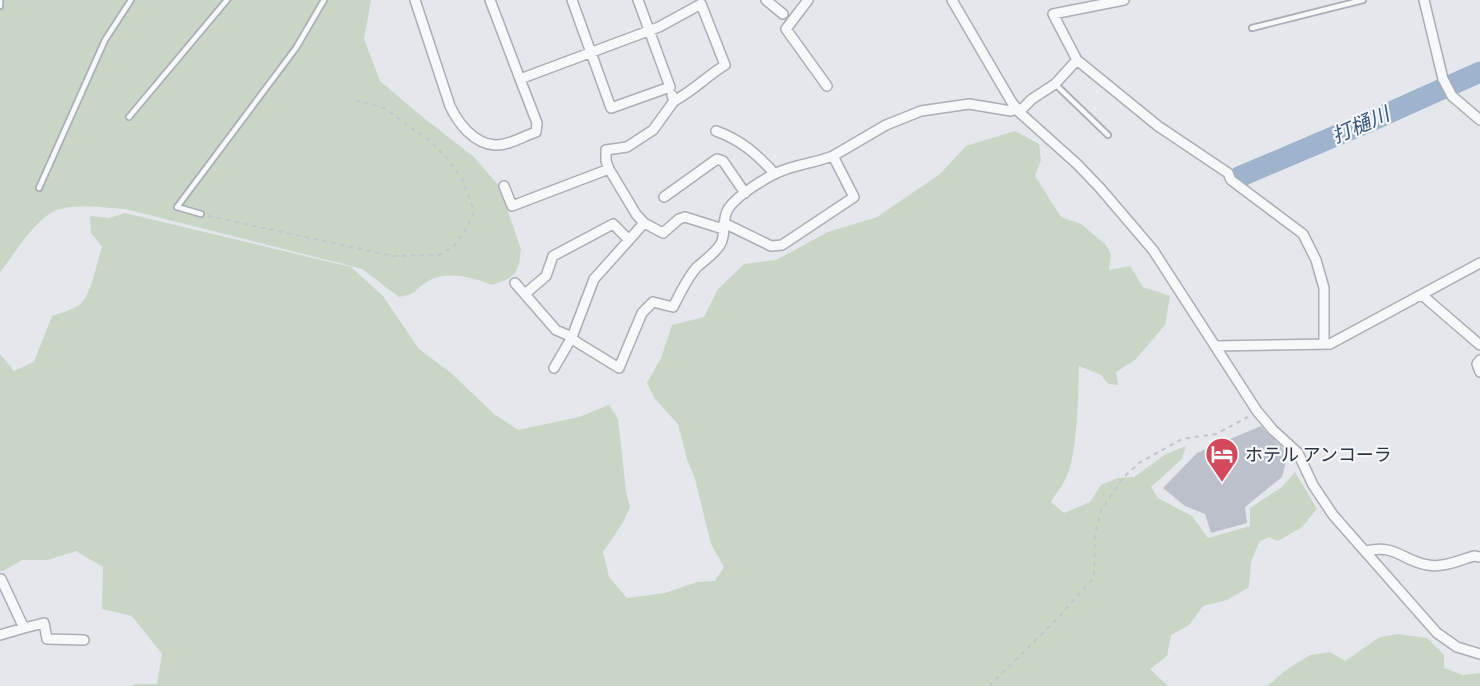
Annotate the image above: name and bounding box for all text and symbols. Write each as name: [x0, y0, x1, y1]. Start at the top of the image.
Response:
water label: 打樋川: [1328, 100, 1394, 147]
hotel icon: ホテル アンコーラ: [1204, 436, 1240, 483]
place label: ホテル アンコーラ: [1245, 443, 1392, 465]

